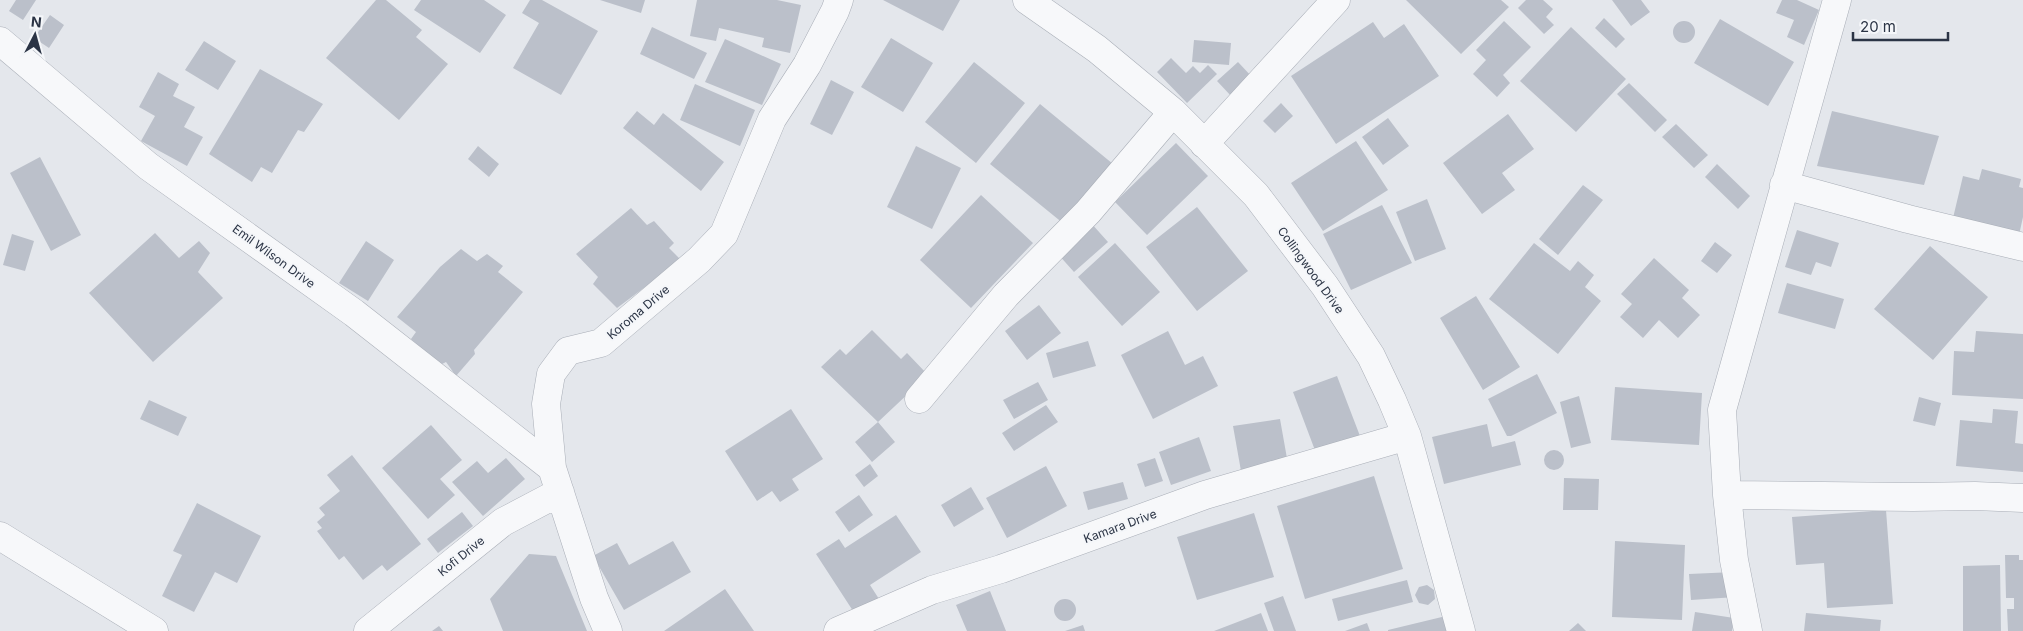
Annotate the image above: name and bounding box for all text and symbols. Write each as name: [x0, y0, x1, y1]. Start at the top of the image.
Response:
north arrow: [10, 10, 60, 60]
scale bar: [1853, 10, 1948, 42]
text: N: [30, 13, 43, 31]
text: 20 m: [1860, 17, 1896, 36]
street label: Emil Wilson Drive: [230, 221, 318, 291]
street label: Collingwood Drive: [1274, 224, 1348, 316]
street label: Koroma Drive: [604, 282, 672, 342]
street label: Kamara Drive: [1082, 506, 1158, 546]
street label: Kofi Drive: [435, 533, 487, 579]

